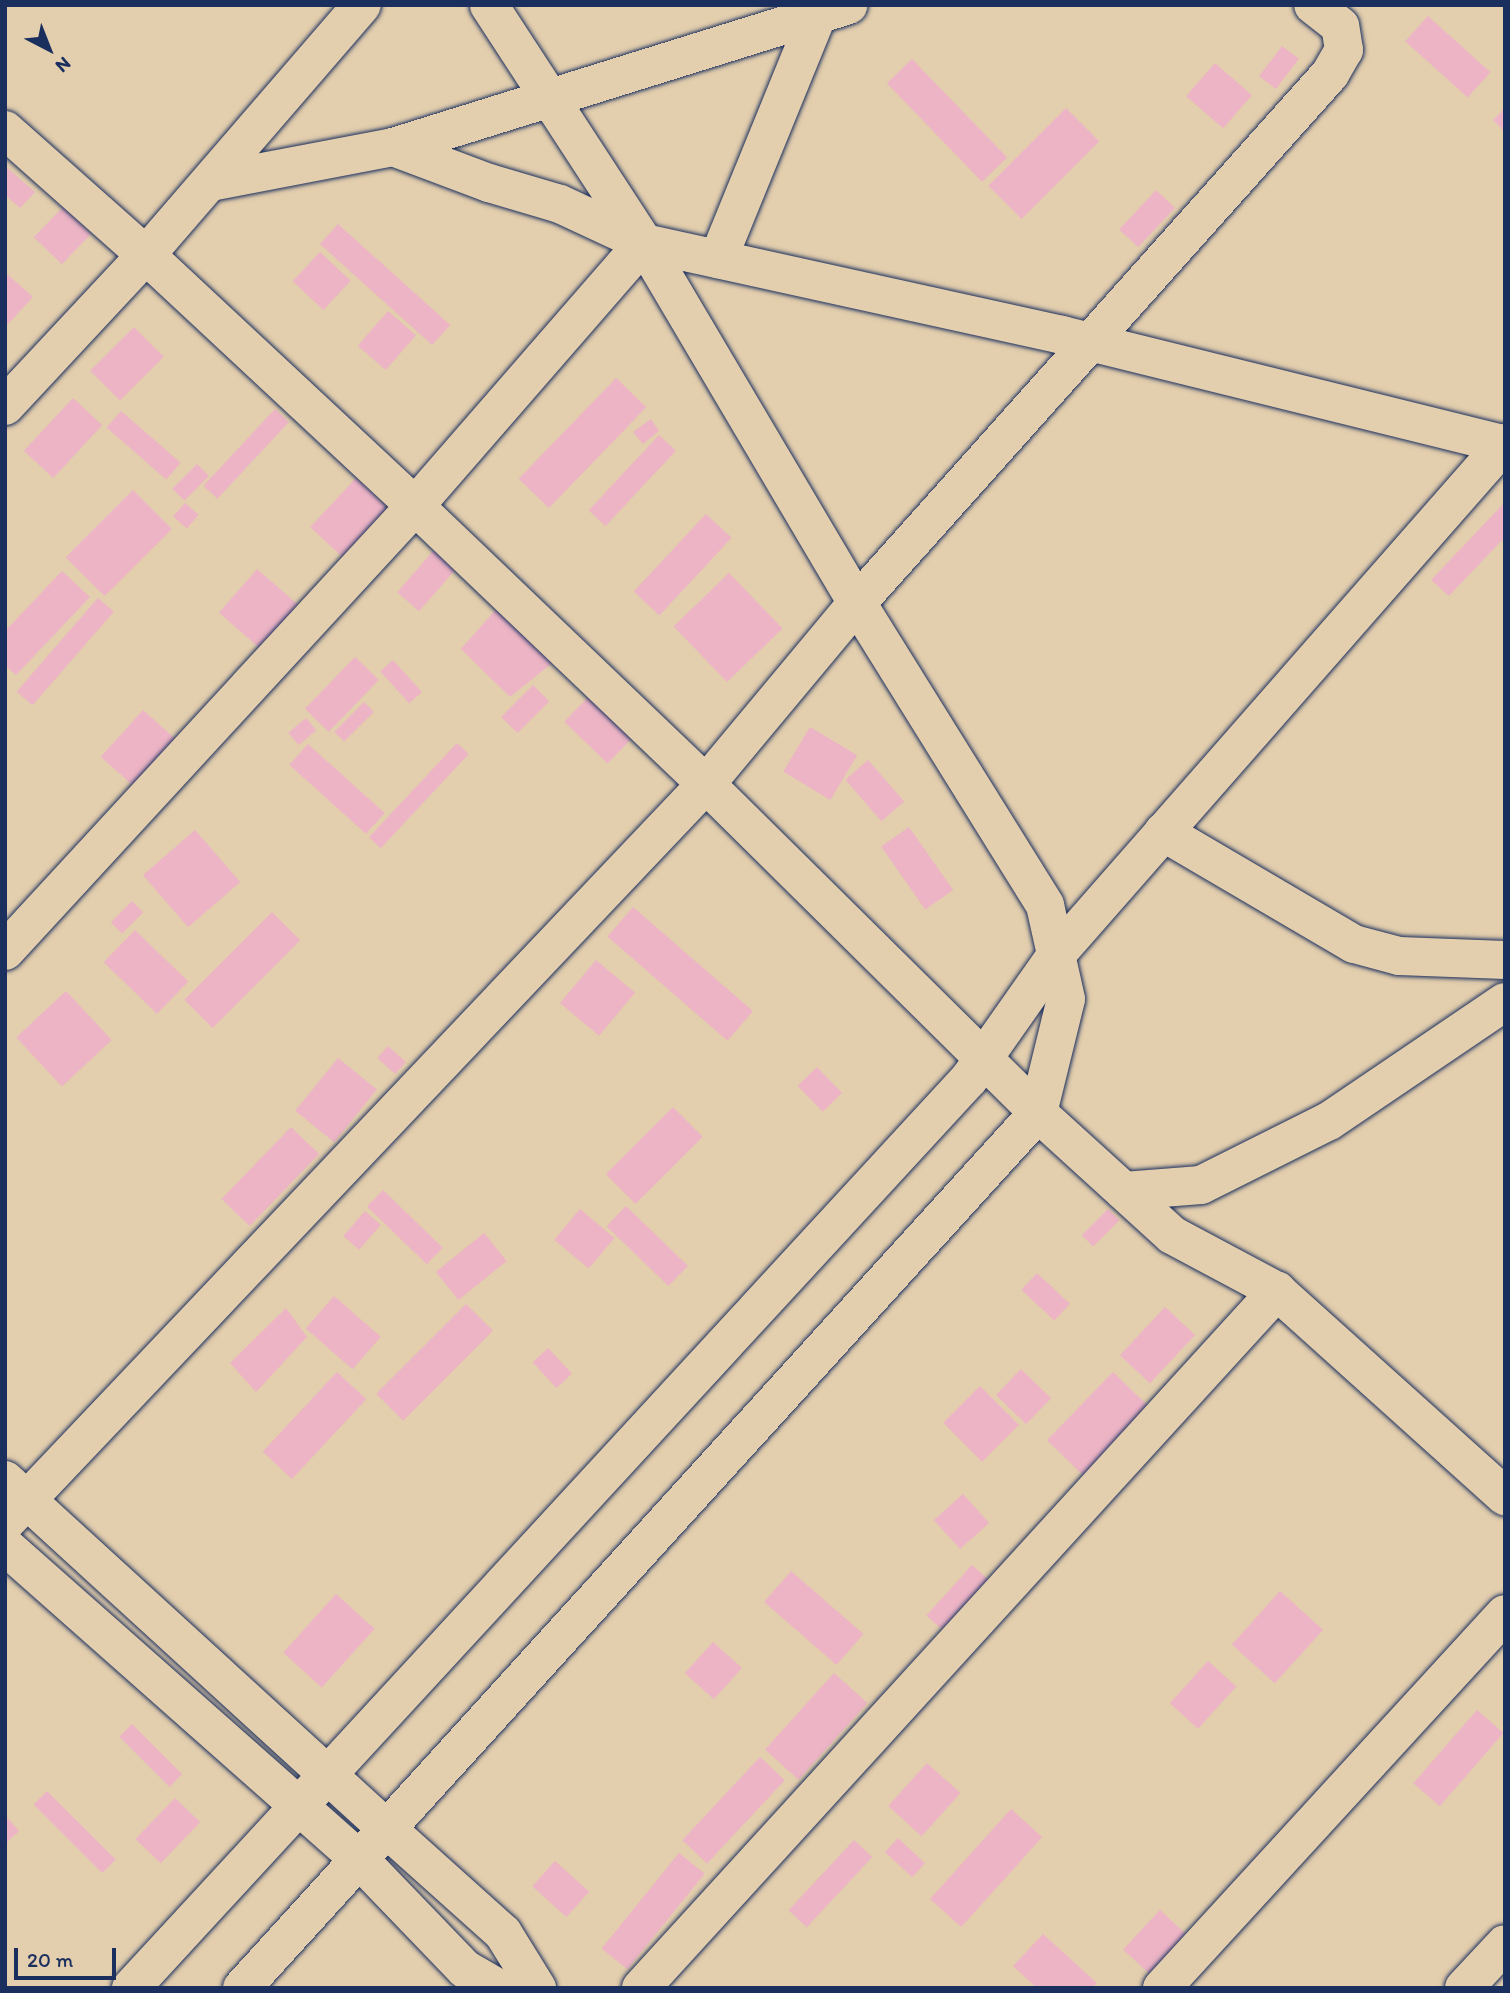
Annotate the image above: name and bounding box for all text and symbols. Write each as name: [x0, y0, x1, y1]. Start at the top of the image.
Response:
north arrow: [14, 14, 84, 84]
text: N: [51, 52, 76, 78]
scale bar: [18, 1934, 119, 1978]
text: 20 m: [27, 1947, 73, 1972]

